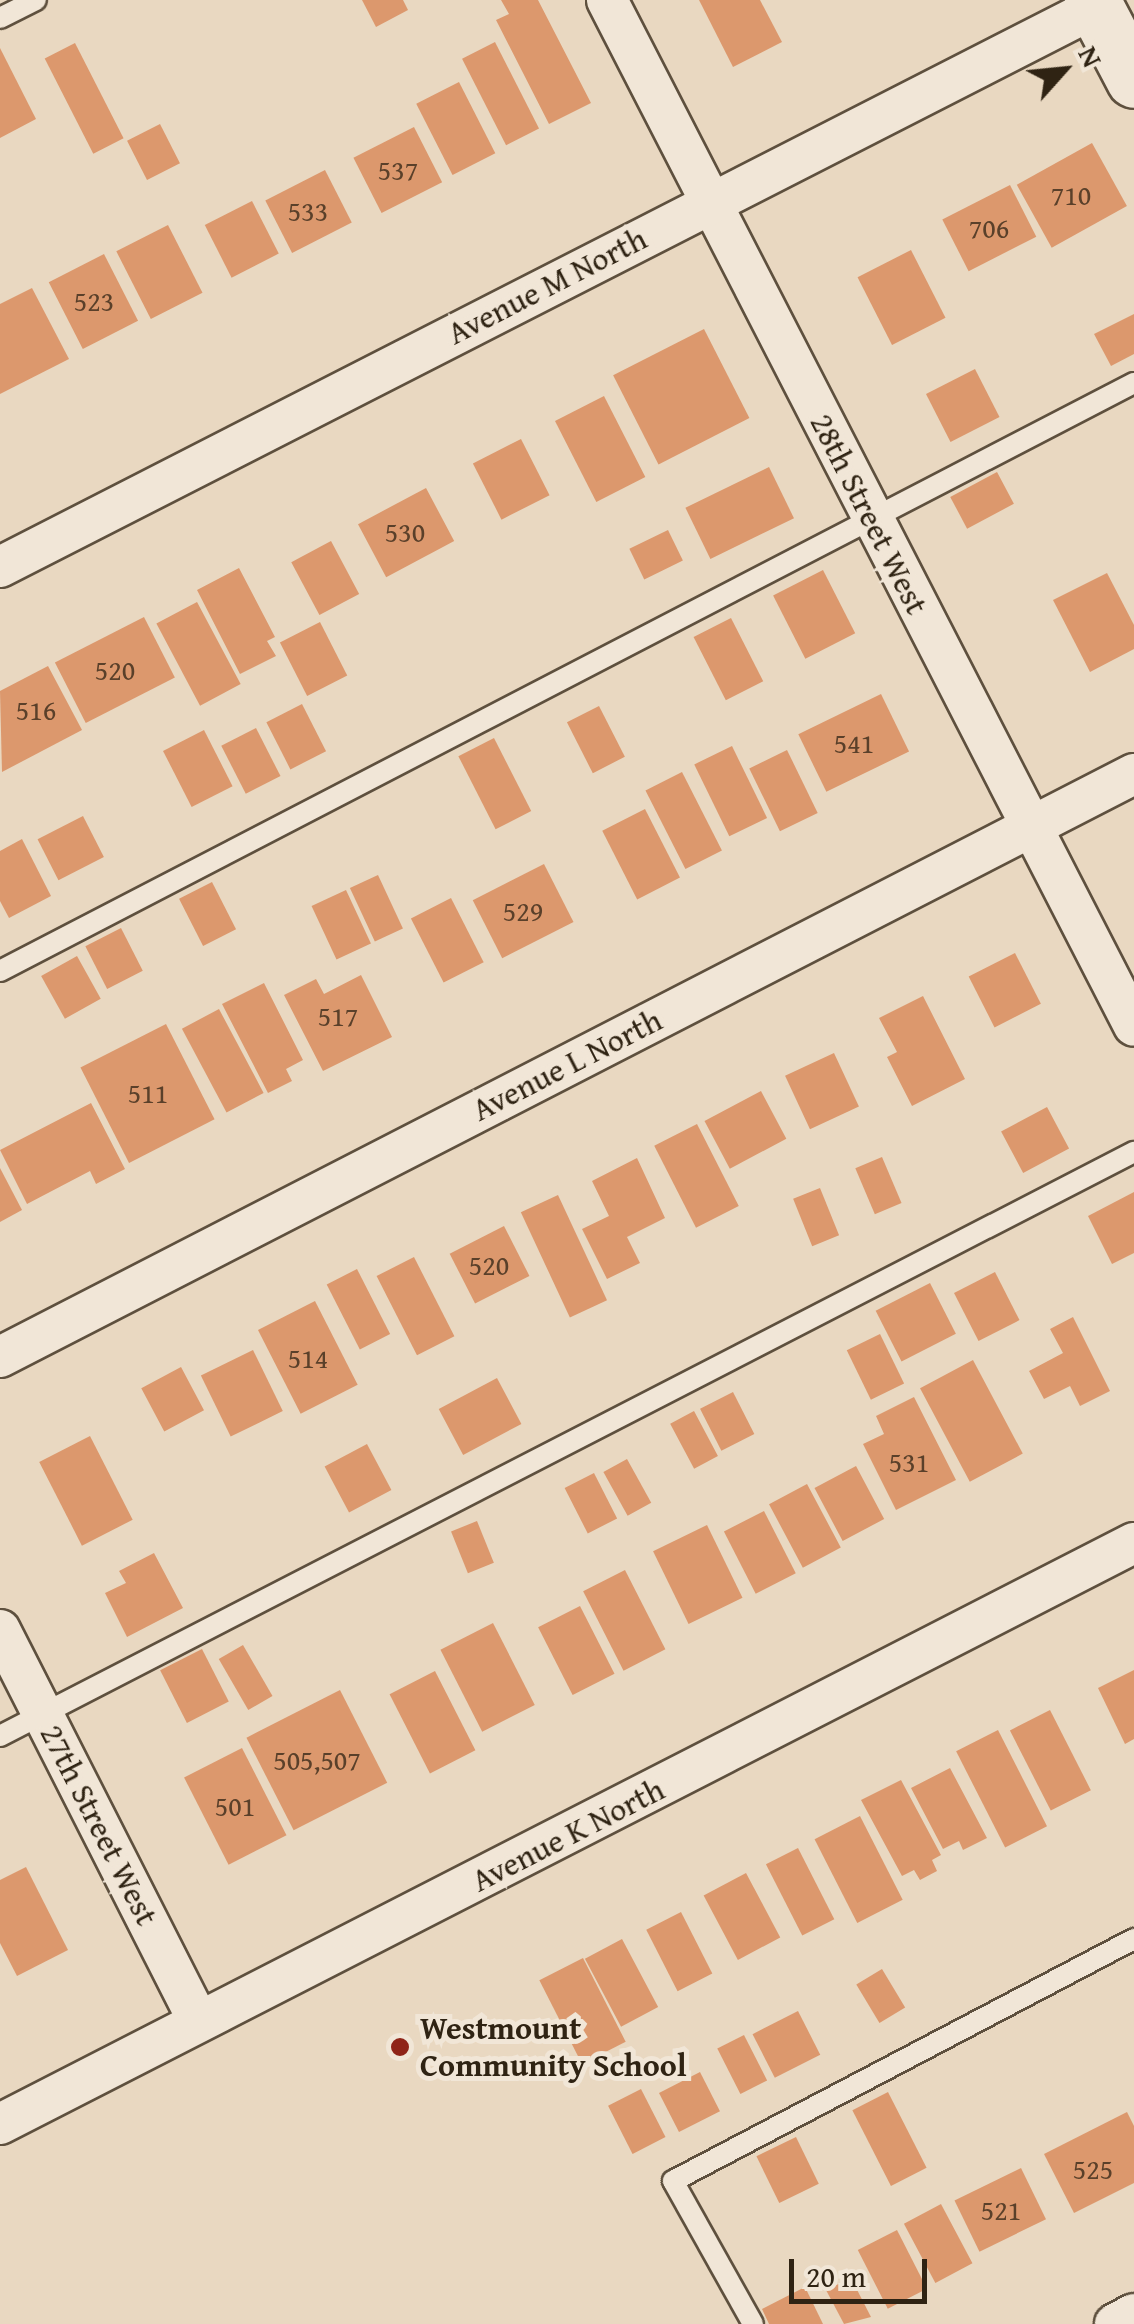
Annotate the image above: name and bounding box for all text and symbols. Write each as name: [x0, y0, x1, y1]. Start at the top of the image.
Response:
north arrow: [1014, 20, 1114, 120]
text: N: [1069, 39, 1114, 74]
house number: 537: [378, 153, 418, 187]
house number: 710: [1051, 178, 1091, 212]
house number: 533: [288, 194, 328, 228]
house number: 706: [969, 211, 1009, 245]
street label: Avenue M North: [441, 219, 653, 353]
house number: 523: [74, 284, 114, 318]
street label: 28th Street West: [802, 407, 936, 621]
house number: 530: [385, 515, 425, 549]
house number: 520: [95, 653, 135, 687]
house number: 516: [16, 693, 56, 727]
house number: 541: [834, 726, 874, 760]
house number: 529: [503, 894, 543, 928]
house number: 517: [318, 999, 358, 1033]
street label: Avenue L North: [466, 1001, 668, 1129]
house number: 511: [128, 1076, 168, 1110]
house number: 520: [469, 1248, 509, 1282]
house number: 514: [288, 1341, 328, 1375]
house number: 531: [889, 1445, 929, 1479]
street label: 27th Street West: [32, 1718, 166, 1932]
house number: 505,507: [273, 1743, 361, 1777]
street label: Avenue K North: [465, 1770, 671, 1900]
house number: 501: [215, 1789, 255, 1823]
place label: Westmount Community School: [420, 2010, 687, 2085]
marker: Westmount Community School: [389, 2036, 411, 2058]
house number: 525: [1073, 2152, 1113, 2186]
house number: 521: [981, 2193, 1021, 2227]
scale bar: [794, 2239, 932, 2301]
text: 20 m: [806, 2254, 866, 2298]

